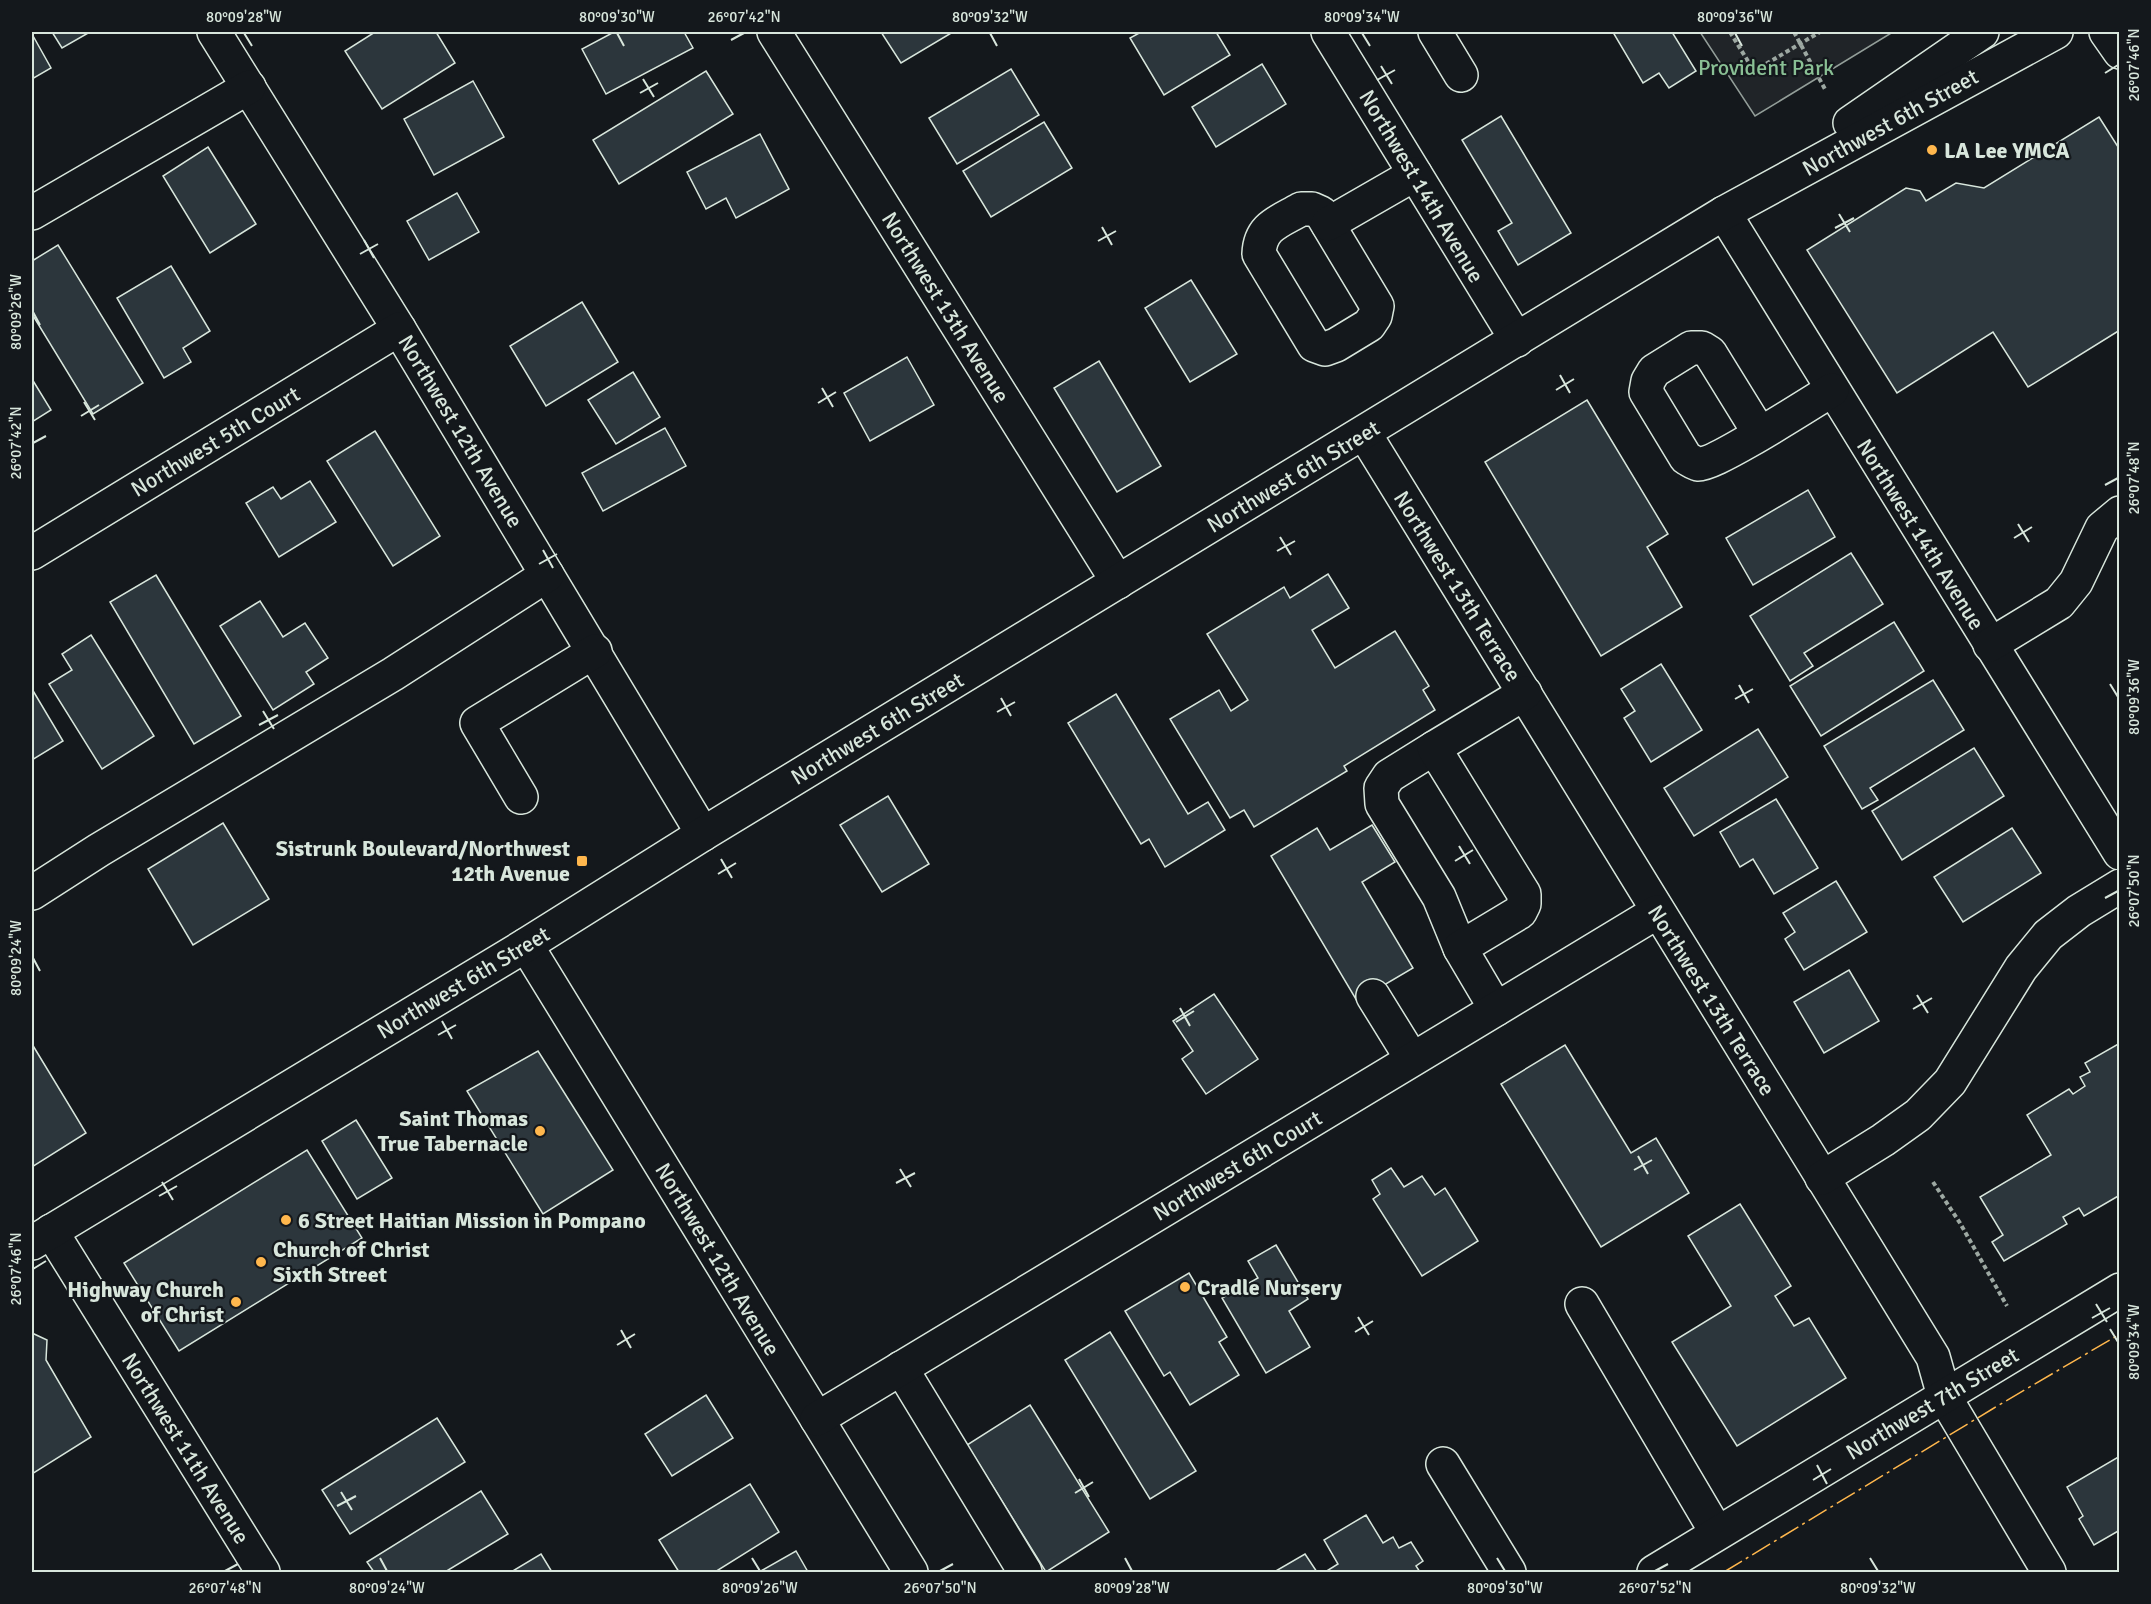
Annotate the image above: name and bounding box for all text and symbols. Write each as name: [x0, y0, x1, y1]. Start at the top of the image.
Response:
text: 80°09'28"W: [206, 8, 282, 26]
text: 80°09'30"W: [579, 8, 655, 26]
text: 26°07'42"N: [707, 8, 781, 26]
text: 80°09'32"W: [952, 8, 1028, 26]
text: 80°09'34"W: [1324, 8, 1400, 26]
text: 80°09'36"W: [1697, 8, 1773, 26]
text: 26°07'46"N: [2125, 28, 2143, 102]
park label: Provident Park: [1698, 54, 1834, 81]
street label: Northwest 6th Street: [1798, 63, 1983, 182]
street label: Northwest 14th Avenue: [1353, 85, 1490, 288]
place label: LA Lee YMCA: [1944, 137, 2070, 164]
marker: LA Lee YMCA: [1925, 143, 1939, 157]
street label: Northwest 13th Avenue: [876, 207, 1015, 408]
text: 80°09'26"W: [7, 274, 25, 350]
street label: Northwest 12th Avenue: [392, 330, 529, 533]
street label: Northwest 5th Court: [126, 380, 305, 503]
text: 26°07'42"N: [7, 406, 25, 480]
street label: Northwest 6th Street: [1202, 414, 1385, 539]
street label: Northwest 14th Avenue: [1851, 434, 1990, 635]
text: 26°07'48"N: [2125, 441, 2143, 515]
street label: Northwest 13th Terrace: [1388, 486, 1527, 687]
text: 80°09'36"W: [2125, 659, 2143, 735]
street label: Northwest 6th Street: [786, 666, 969, 791]
place label: Sistrunk Boulevard/Northwest 12th Avenue: [276, 835, 570, 887]
marker: Sistrunk Boulevard/Northwest 12th Avenue: [575, 854, 589, 868]
text: 26°07'50"N: [2125, 854, 2143, 928]
street label: Northwest 13th Terrace: [1642, 900, 1781, 1101]
text: 80°09'24"W: [7, 920, 25, 996]
street label: Northwest 6th Street: [372, 920, 555, 1045]
street label: Northwest 6th Court: [1148, 1104, 1327, 1227]
place label: Saint Thomas True Tabernacle: [378, 1105, 528, 1157]
marker: Saint Thomas True Tabernacle: [533, 1124, 547, 1138]
street label: Northwest 12th Avenue: [649, 1158, 786, 1361]
place label: 6 Street Haitian Mission in Pompano: [298, 1207, 646, 1234]
marker: 6 Street Haitian Mission in Pompano: [279, 1213, 293, 1227]
text: 26°07'46"N: [7, 1232, 25, 1306]
place label: Church of Christ Sixth Street: [273, 1236, 429, 1288]
marker: Church of Christ Sixth Street: [254, 1255, 268, 1269]
place label: Cradle Nursery: [1197, 1274, 1342, 1301]
place label: Highway Church of Christ: [67, 1276, 224, 1328]
marker: Cradle Nursery: [1178, 1280, 1192, 1294]
marker: Highway Church of Christ: [229, 1295, 243, 1309]
text: 80°09'34"W: [2125, 1304, 2143, 1380]
street label: Northwest 7th Street: [1841, 1341, 2024, 1466]
street label: Northwest 11th Avenue: [116, 1348, 255, 1549]
text: 26°07'48"N: [188, 1579, 262, 1597]
text: 80°09'24"W: [349, 1579, 425, 1597]
text: 80°09'26"W: [722, 1579, 798, 1597]
text: 26°07'50"N: [903, 1579, 977, 1597]
text: 80°09'28"W: [1094, 1579, 1170, 1597]
text: 80°09'30"W: [1467, 1579, 1543, 1597]
text: 26°07'52"N: [1618, 1579, 1692, 1597]
text: 80°09'32"W: [1840, 1579, 1916, 1597]

